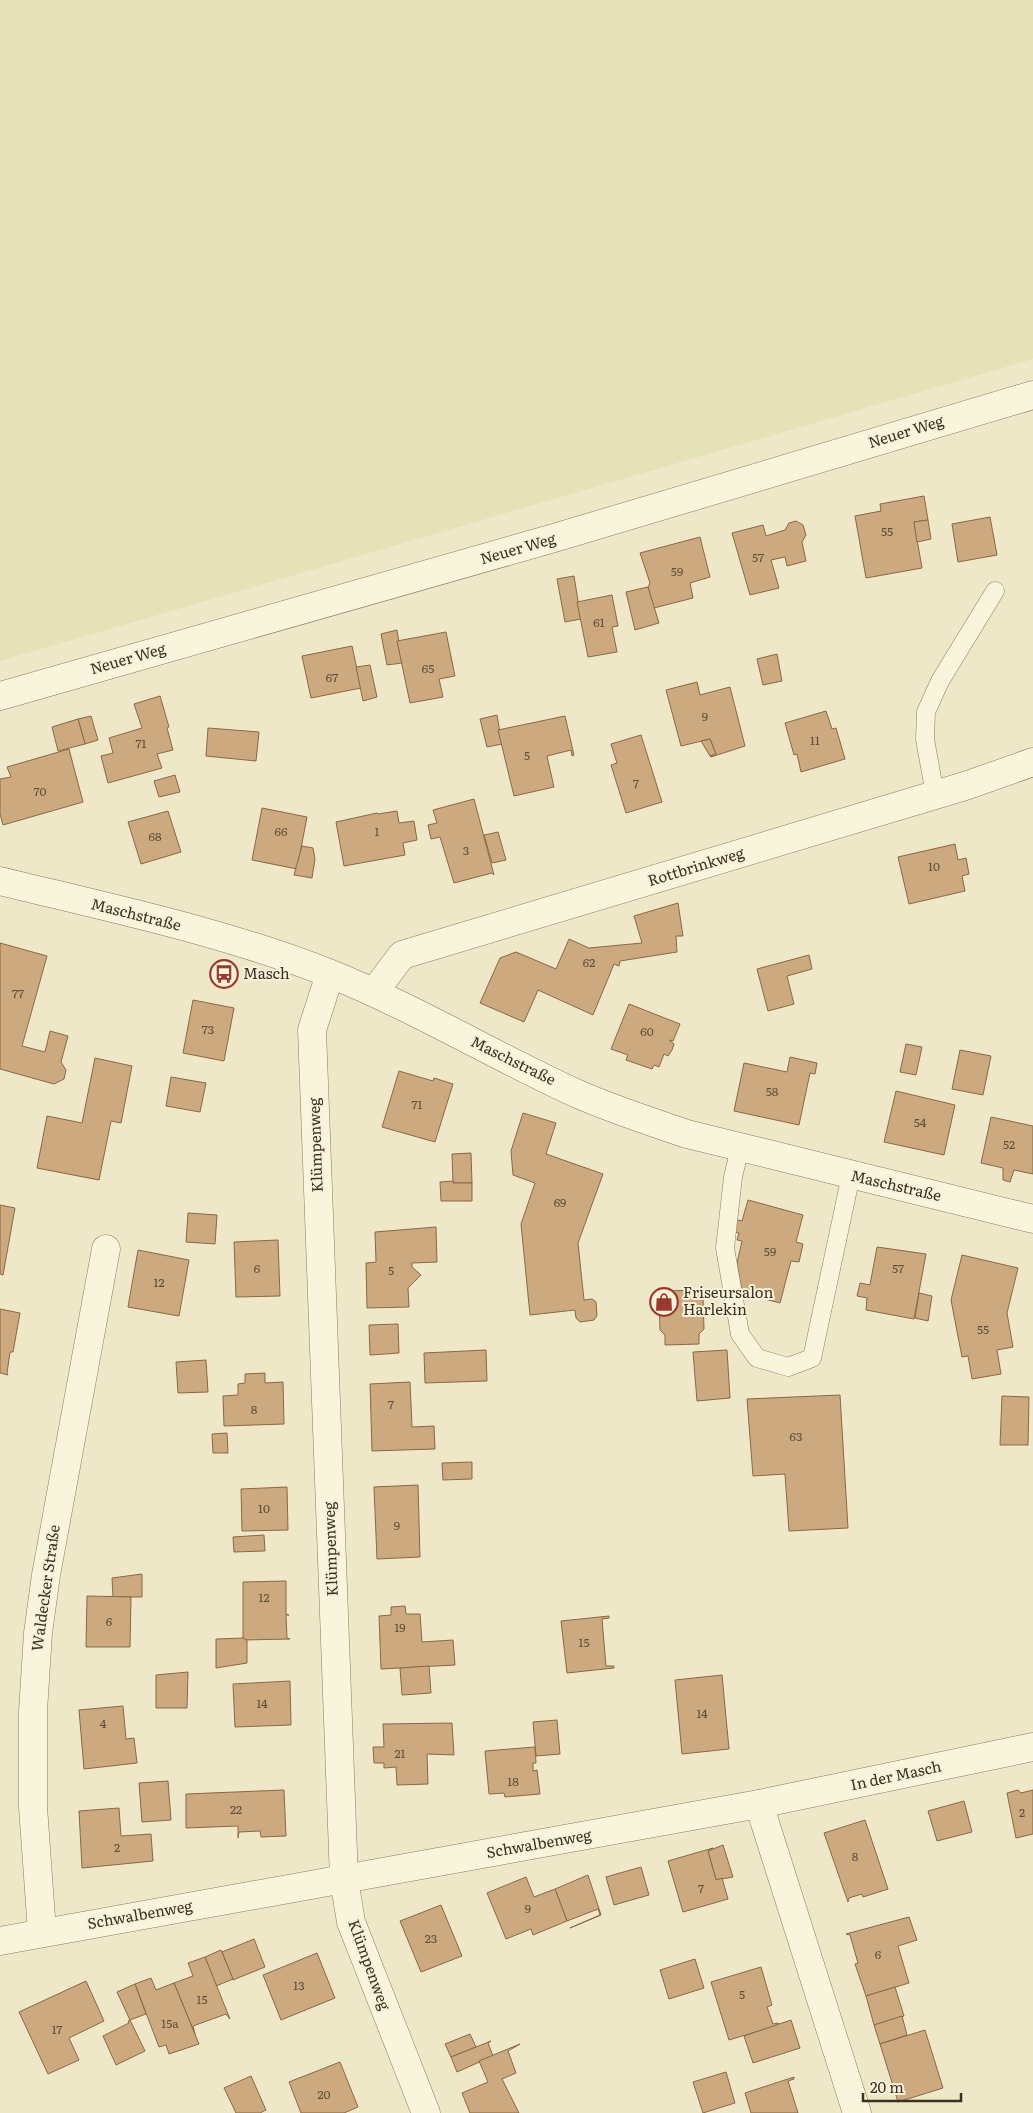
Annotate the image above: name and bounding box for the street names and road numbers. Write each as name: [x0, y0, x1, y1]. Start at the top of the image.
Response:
street label: Neuer Weg: [865, 408, 947, 453]
street label: Neuer Weg: [477, 526, 559, 569]
street label: Neuer Weg: [87, 636, 169, 679]
street label: Rottbrinkweg: [644, 840, 747, 891]
street label: Maschstraße: [89, 891, 184, 936]
street label: Maschstraße: [467, 1029, 560, 1090]
street label: Klümpenweg: [301, 1096, 328, 1193]
street label: Maschstraße: [849, 1163, 944, 1206]
street label: Klümpenweg: [316, 1500, 343, 1597]
street label: Waldecker Straße: [24, 1523, 65, 1653]
street label: In der Masch: [848, 1754, 943, 1795]
street label: Schwalbenweg: [484, 1822, 594, 1863]
street label: Schwalbenweg: [85, 1893, 195, 1934]
street label: Klümpenweg: [343, 1916, 398, 2014]

